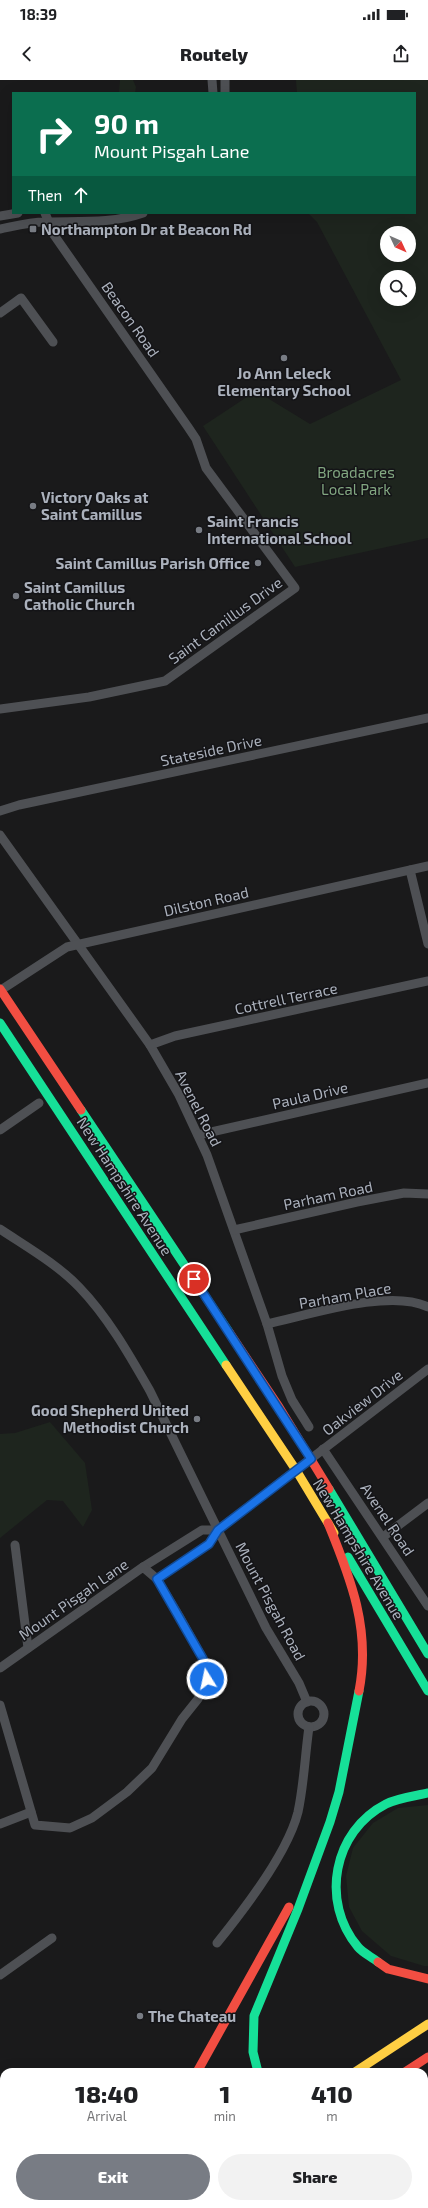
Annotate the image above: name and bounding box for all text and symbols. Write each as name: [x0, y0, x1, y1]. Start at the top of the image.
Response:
text: 18:39: [20, 5, 57, 23]
icon: back: [16, 43, 38, 65]
text: Routely: [180, 43, 248, 65]
icon: share: [390, 43, 412, 65]
text: 90 m: [94, 106, 159, 140]
icon: right: [28, 108, 80, 160]
text: Mount Pisgah Lane: [94, 140, 249, 162]
icon: ahead: [70, 184, 92, 206]
text: Then: [28, 186, 62, 204]
place label: Northampton Dr at Beacon Rd: [41, 220, 252, 238]
marker: Northampton Dr at Beacon Rd: [28, 224, 38, 234]
north arrow: [380, 226, 416, 262]
map controls: [380, 226, 416, 306]
button: search: [380, 270, 416, 306]
street label: Beacon Road: [98, 278, 164, 360]
marker: Jo Ann Leleck Elementary School: [279, 353, 289, 363]
place label: Jo Ann Leleck Elementary School: [217, 364, 351, 400]
park label: Broadacres Local Park: [317, 463, 395, 498]
place label: Victory Oaks at Saint Camillus: [41, 488, 148, 523]
marker: Victory Oaks at Saint Camillus: [28, 501, 38, 511]
place label: Saint Francis International School: [207, 512, 352, 547]
marker: Saint Francis International School: [194, 525, 204, 535]
place label: Saint Camillus Parish Office: [55, 554, 250, 572]
marker: Saint Camillus Parish Office: [253, 558, 263, 568]
street label: Saint Camillus Drive: [165, 573, 285, 667]
place label: Saint Camillus Catholic Church: [24, 578, 135, 613]
marker: Saint Camillus Catholic Church: [11, 591, 21, 601]
street label: Stateside Drive: [159, 730, 263, 770]
street label: Dilston Road: [162, 882, 250, 920]
street label: Cottrell Terrace: [233, 978, 339, 1018]
street label: Avenel Road: [172, 1067, 226, 1149]
street label: Paula Drive: [270, 1078, 350, 1112]
street label: New Hampshire Avenue: [74, 1113, 176, 1259]
street label: Parham Road: [282, 1177, 374, 1213]
pin: [177, 1262, 211, 1296]
icon: arrive: [183, 1268, 205, 1290]
street label: Parham Place: [297, 1278, 393, 1312]
street label: Oakview Drive: [318, 1365, 406, 1439]
place label: Good Shepherd United Methodist Church: [31, 1401, 189, 1436]
marker: Good Shepherd United Methodist Church: [192, 1414, 202, 1424]
street label: New Hampshire Avenue: [310, 1475, 408, 1623]
street label: Avenel Road: [357, 1479, 419, 1559]
street label: Mount Pisgah Road: [232, 1539, 310, 1663]
street label: Mount Pisgah Lane: [15, 1554, 131, 1644]
position arrow: [186, 1658, 228, 1700]
place label: The Chateau: [148, 2007, 236, 2025]
marker: The Chateau: [135, 2011, 145, 2021]
text: 18:40: [75, 2079, 139, 2108]
text: 1: [219, 2079, 230, 2108]
text: 410: [311, 2079, 353, 2108]
text: Arrival: [87, 2108, 127, 2124]
text: min: [214, 2108, 236, 2124]
text: m: [326, 2108, 338, 2124]
button: Exit: [16, 2154, 210, 2200]
button: Share: [218, 2154, 412, 2200]

